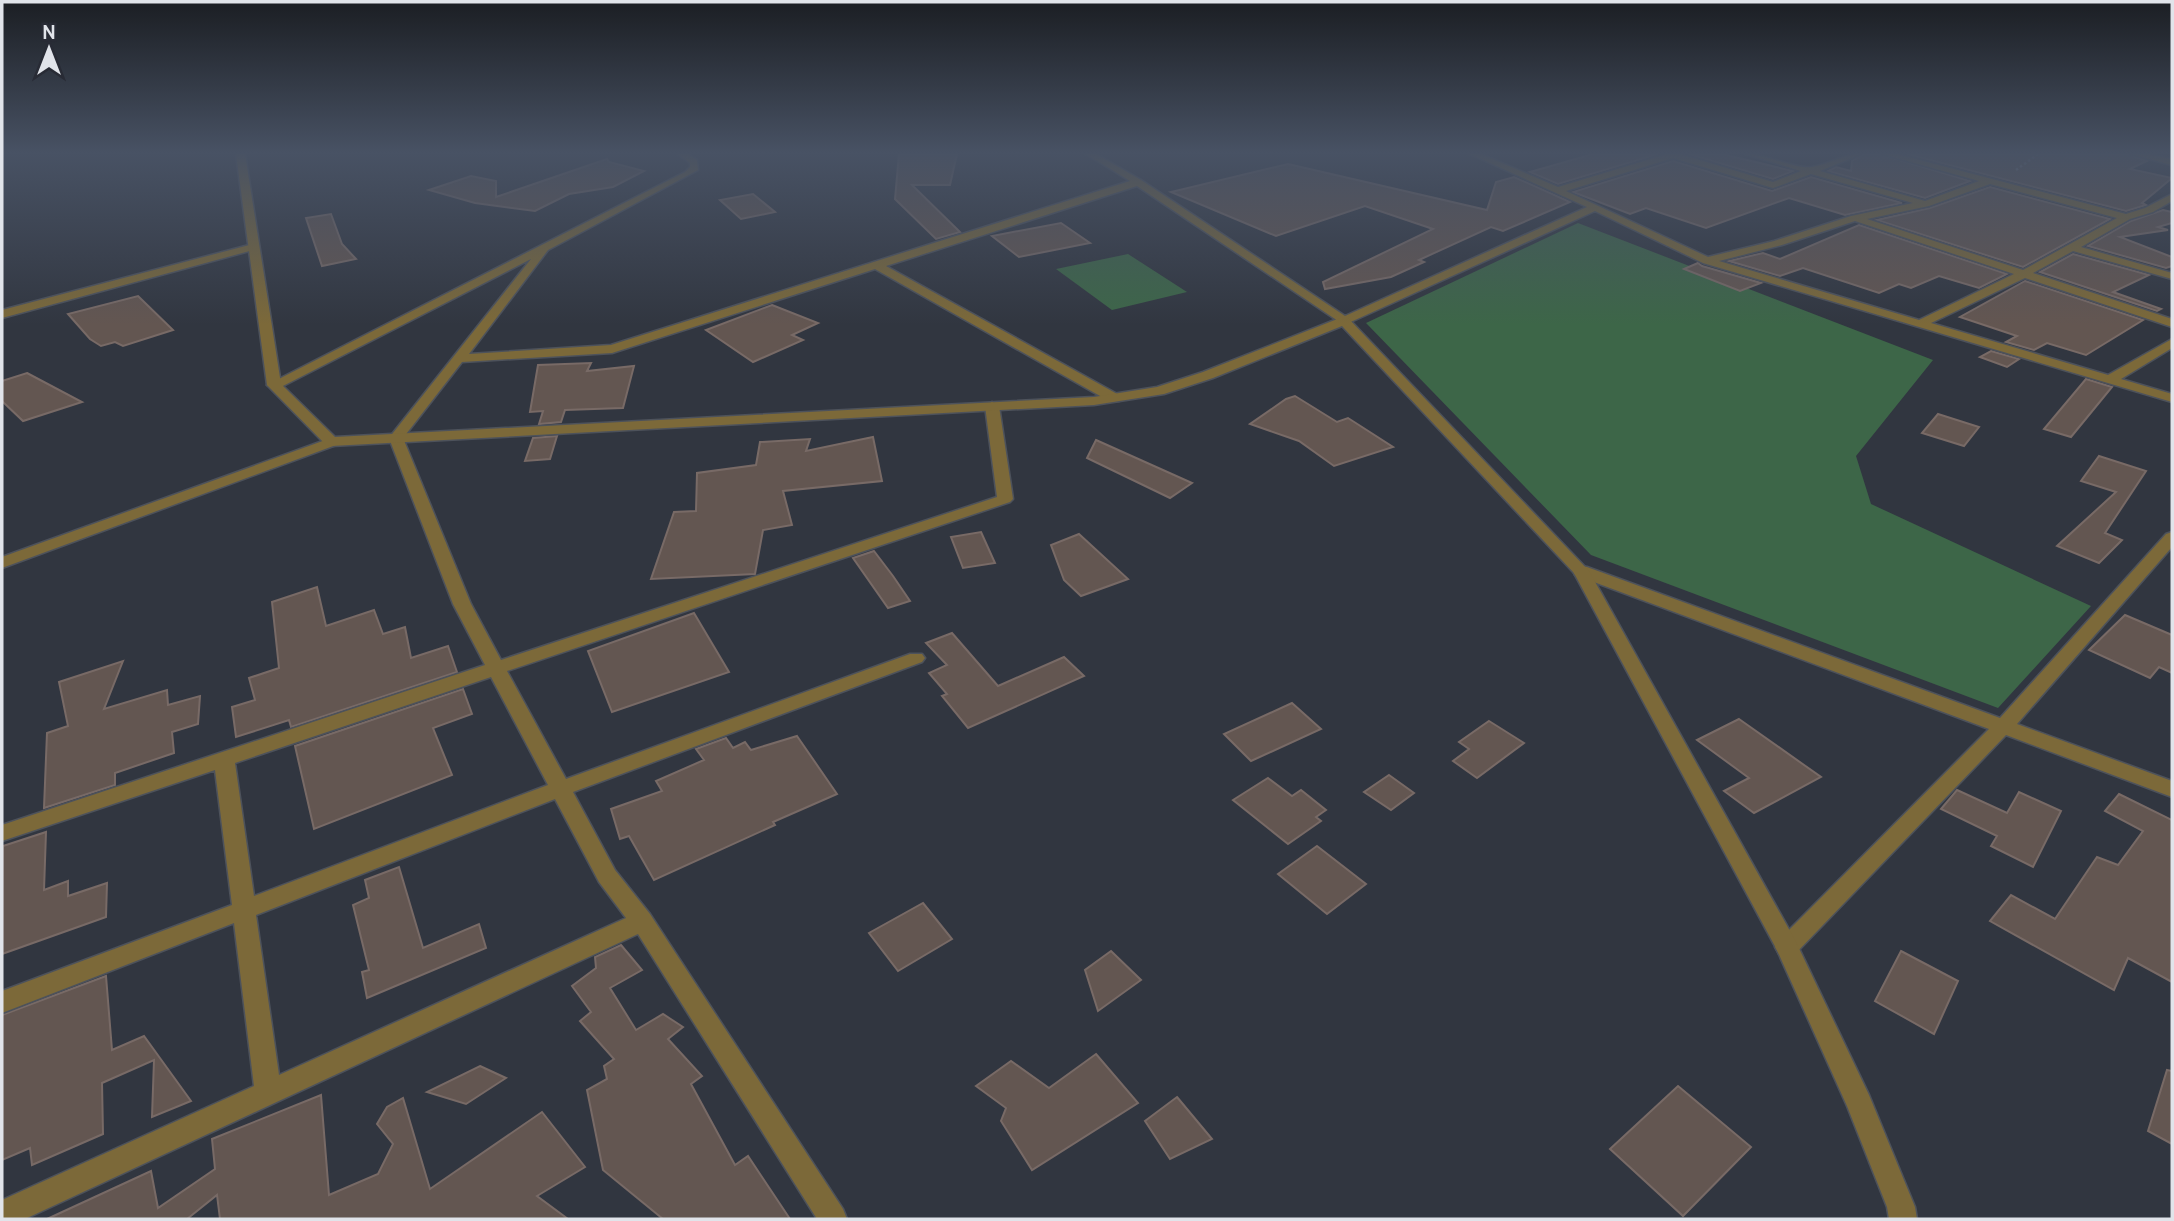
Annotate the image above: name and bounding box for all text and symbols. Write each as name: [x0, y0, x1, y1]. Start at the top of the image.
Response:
north arrow: [14, 14, 84, 84]
text: N: [42, 21, 56, 44]

